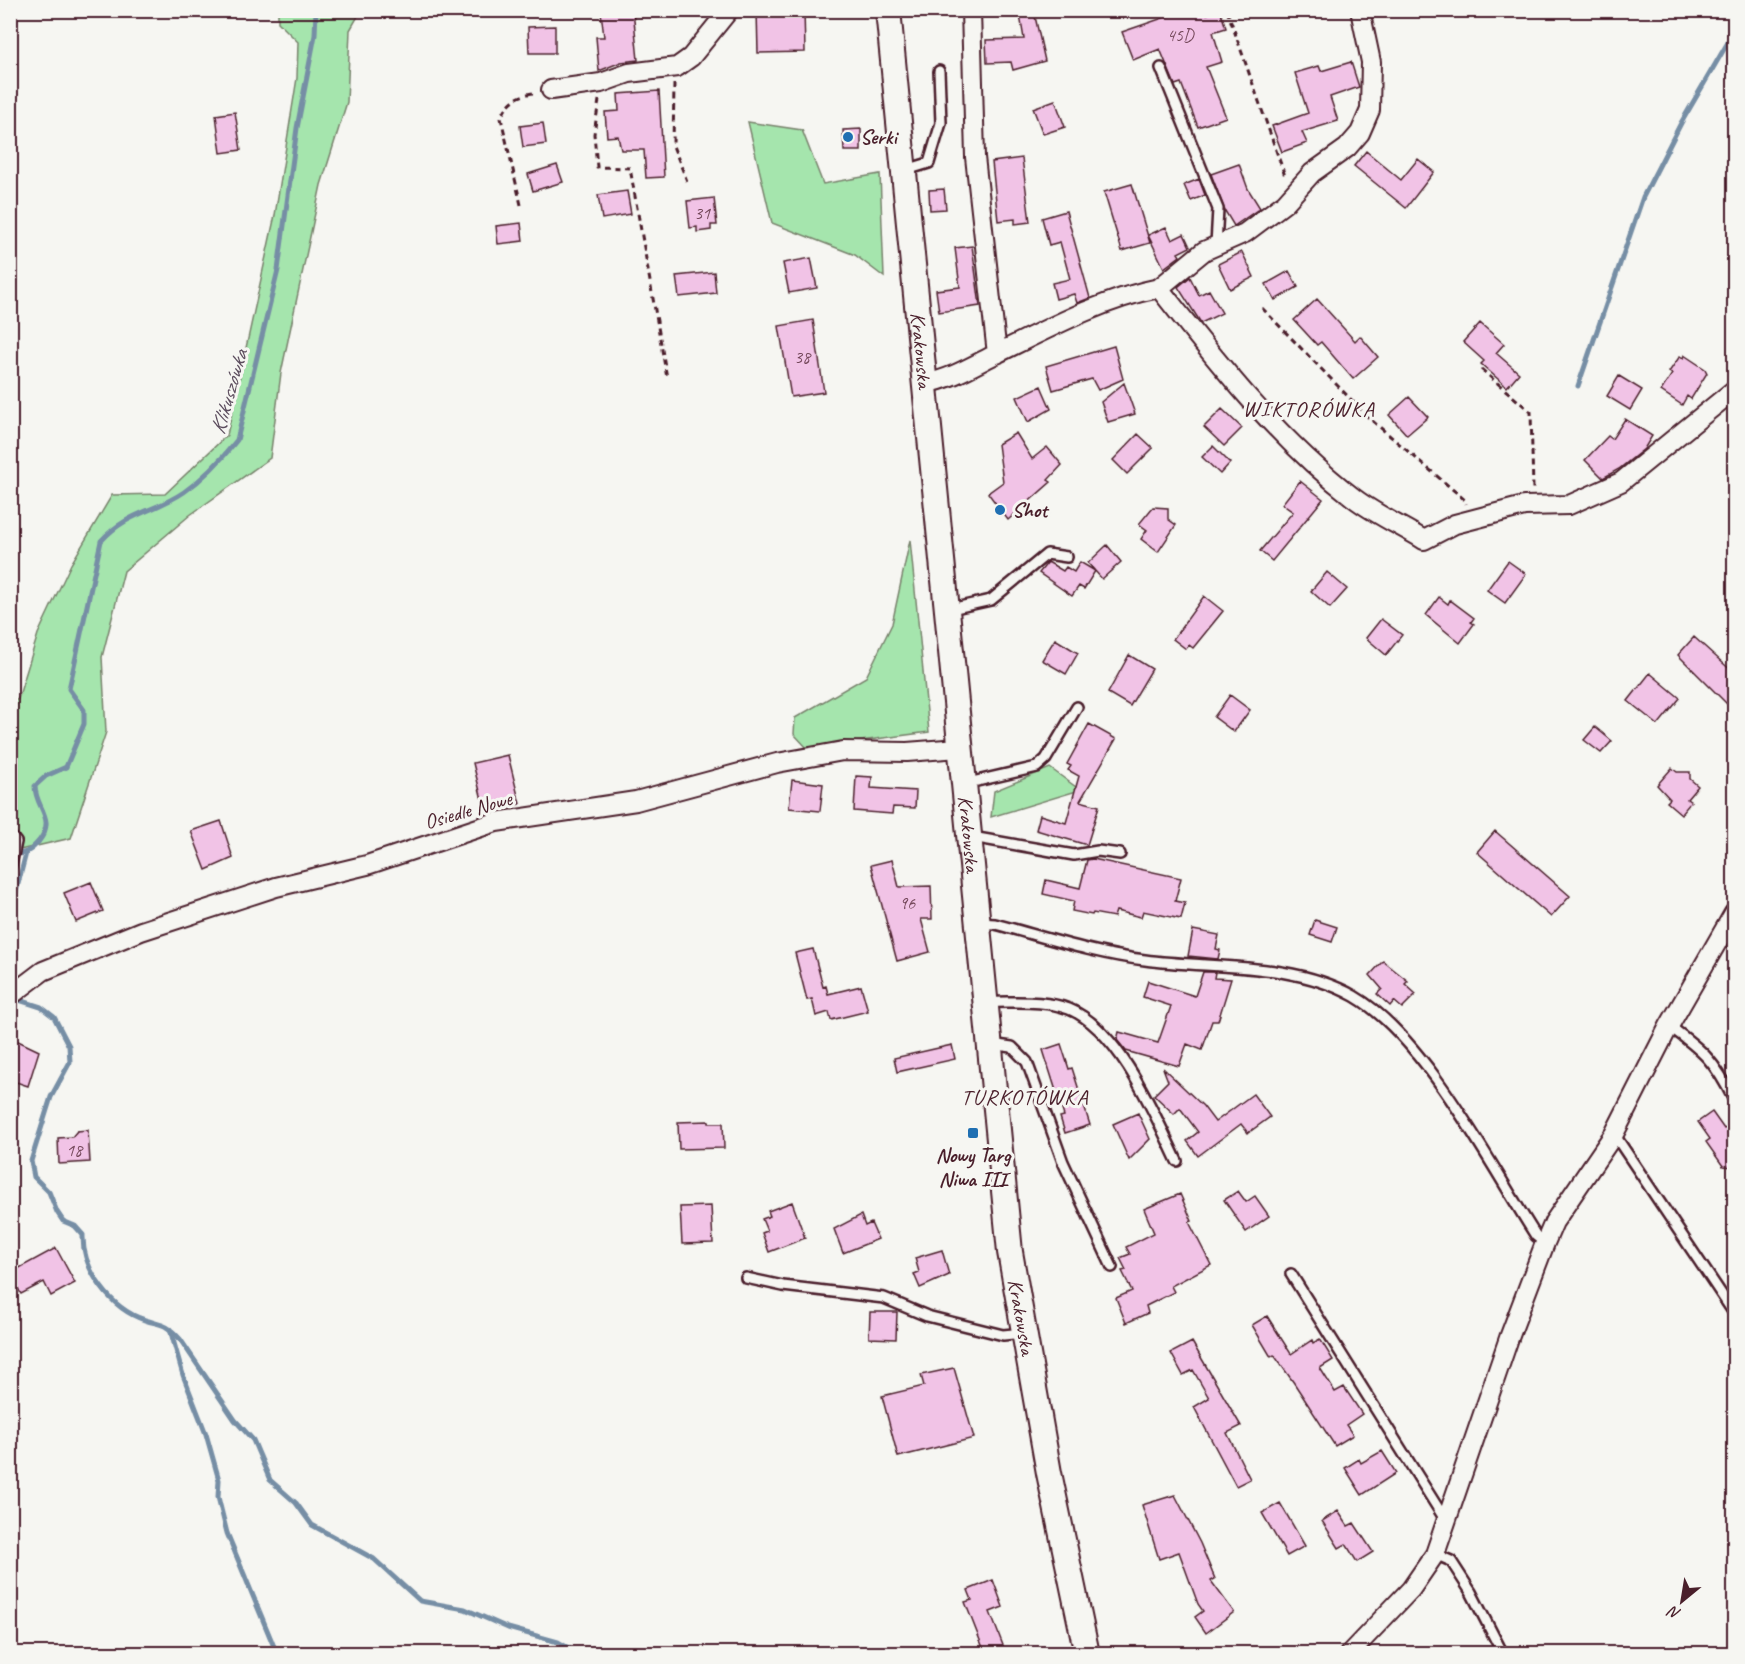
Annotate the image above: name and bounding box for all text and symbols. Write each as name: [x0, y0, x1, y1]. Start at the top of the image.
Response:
house number: 45D: [1167, 24, 1195, 46]
place label: Serki: [860, 124, 899, 150]
marker: Serki: [841, 130, 855, 144]
house number: 31: [694, 202, 711, 224]
street label: Krakowska: [905, 311, 938, 392]
water label: Klikuszówka: [204, 344, 255, 437]
house number: 38: [794, 346, 812, 368]
district label: WIKTORÓWKA: [1243, 395, 1375, 423]
place label: Shot: [1012, 497, 1050, 523]
marker: Shot: [993, 503, 1007, 517]
street label: Osiedle Nowe: [421, 785, 516, 835]
street label: Krakowska: [952, 795, 986, 876]
house number: 96: [899, 892, 916, 914]
district label: TURKOTÓWKA: [961, 1083, 1089, 1111]
marker: Nowy Targ Niwa III: [966, 1126, 980, 1140]
house number: 18: [66, 1139, 84, 1161]
place label: Nowy Targ Niwa III: [936, 1142, 1012, 1192]
street label: Krakowska: [1002, 1277, 1041, 1359]
north arrow: [1652, 1571, 1712, 1631]
text: N: [1663, 1600, 1684, 1624]

